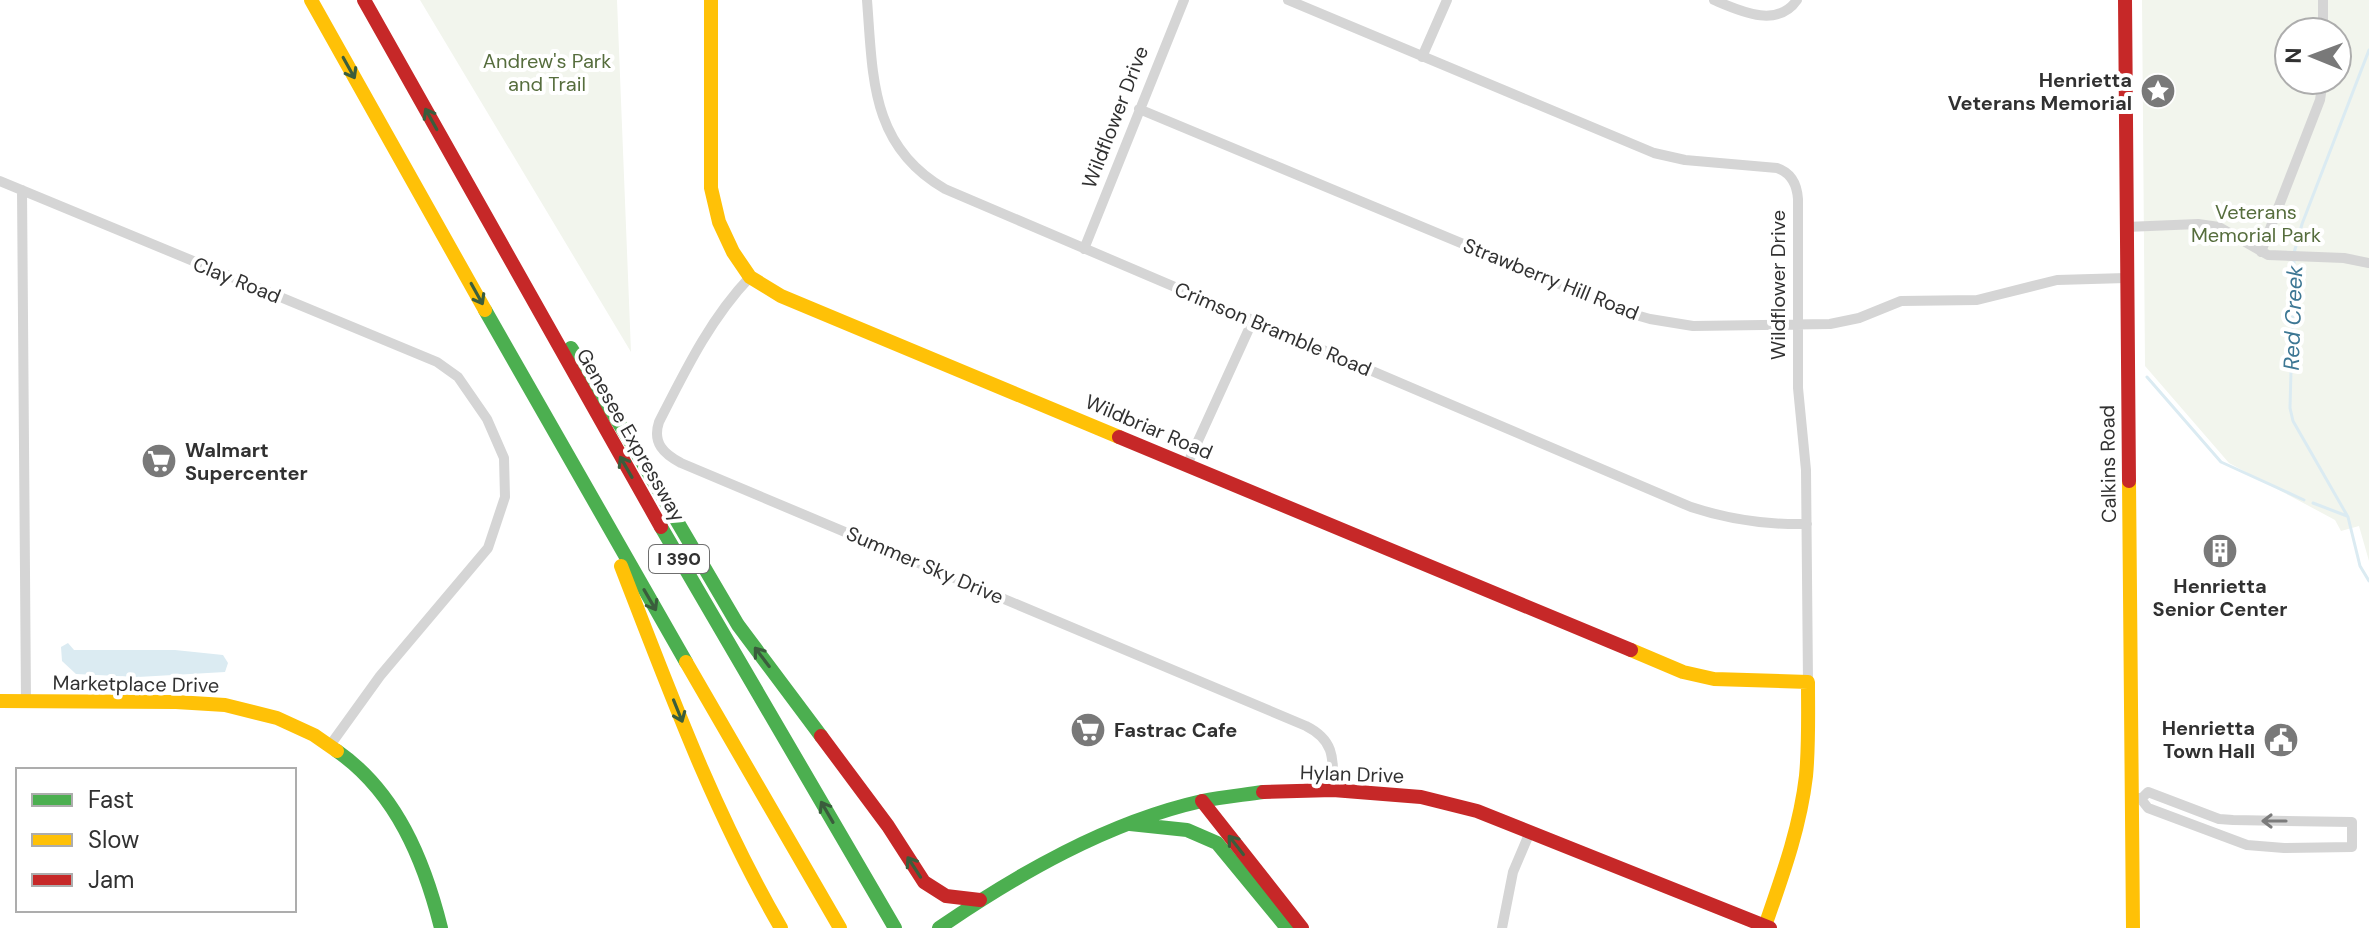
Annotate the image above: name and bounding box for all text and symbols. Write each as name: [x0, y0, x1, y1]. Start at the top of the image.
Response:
north arrow: [2273, 16, 2353, 96]
street label: Wildflower Drive: [1076, 42, 1154, 192]
text: N: [2279, 47, 2308, 64]
park label: Andrew's Park and Trail: [483, 48, 611, 97]
one-way arrow: [341, 56, 357, 79]
place label: Henrietta Veterans Memorial: [1948, 67, 2132, 116]
place icon: Henrietta Veterans Memorial: [2139, 72, 2177, 110]
one-way arrow: [423, 107, 438, 131]
park label: Veterans Memorial Park: [2191, 199, 2321, 248]
street label: Wildflower Drive: [1765, 210, 1791, 360]
street label: Strawberry Hill Road: [1459, 232, 1643, 326]
street label: Clay Road: [189, 251, 285, 309]
water label: Red Creek: [2277, 264, 2309, 371]
street label: Crimson Bramble Road: [1171, 276, 1375, 382]
one-way arrow: [470, 282, 485, 306]
street label: Genesee Expressway: [571, 344, 691, 526]
street label: Wildbriar Road: [1081, 388, 1217, 466]
street label: Calkins Road: [2094, 405, 2122, 523]
place label: Walmart Supercenter: [185, 437, 308, 486]
supermarket icon: Walmart Supercenter: [140, 442, 178, 480]
one-way arrow: [618, 456, 634, 479]
street label: Summer Sky Drive: [842, 520, 1008, 610]
building icon: Henrietta Senior Center: [2201, 532, 2239, 570]
road number: I 390: [649, 545, 709, 573]
place label: Henrietta Senior Center: [2153, 573, 2287, 622]
one-way arrow: [642, 588, 658, 611]
one-way arrow: [754, 646, 770, 668]
street label: Marketplace Drive: [52, 670, 220, 698]
one-way arrow: [672, 698, 686, 723]
supermarket icon: Fastrac Cafe: [1069, 711, 1107, 749]
place label: Henrietta Town Hall: [2162, 715, 2255, 764]
place label: Fastrac Cafe: [1114, 717, 1237, 743]
public building icon: Henrietta Town Hall: [2262, 721, 2300, 759]
street label: Hylan Drive: [1299, 759, 1405, 789]
legend: [16, 768, 296, 912]
text: Fast: [88, 784, 134, 815]
one-way arrow: [819, 801, 835, 824]
one-way arrow: [2261, 813, 2288, 829]
text: Slow: [88, 824, 139, 855]
one-way arrow: [1228, 835, 1245, 856]
one-way arrow: [906, 856, 922, 879]
text: Jam: [88, 864, 134, 895]

